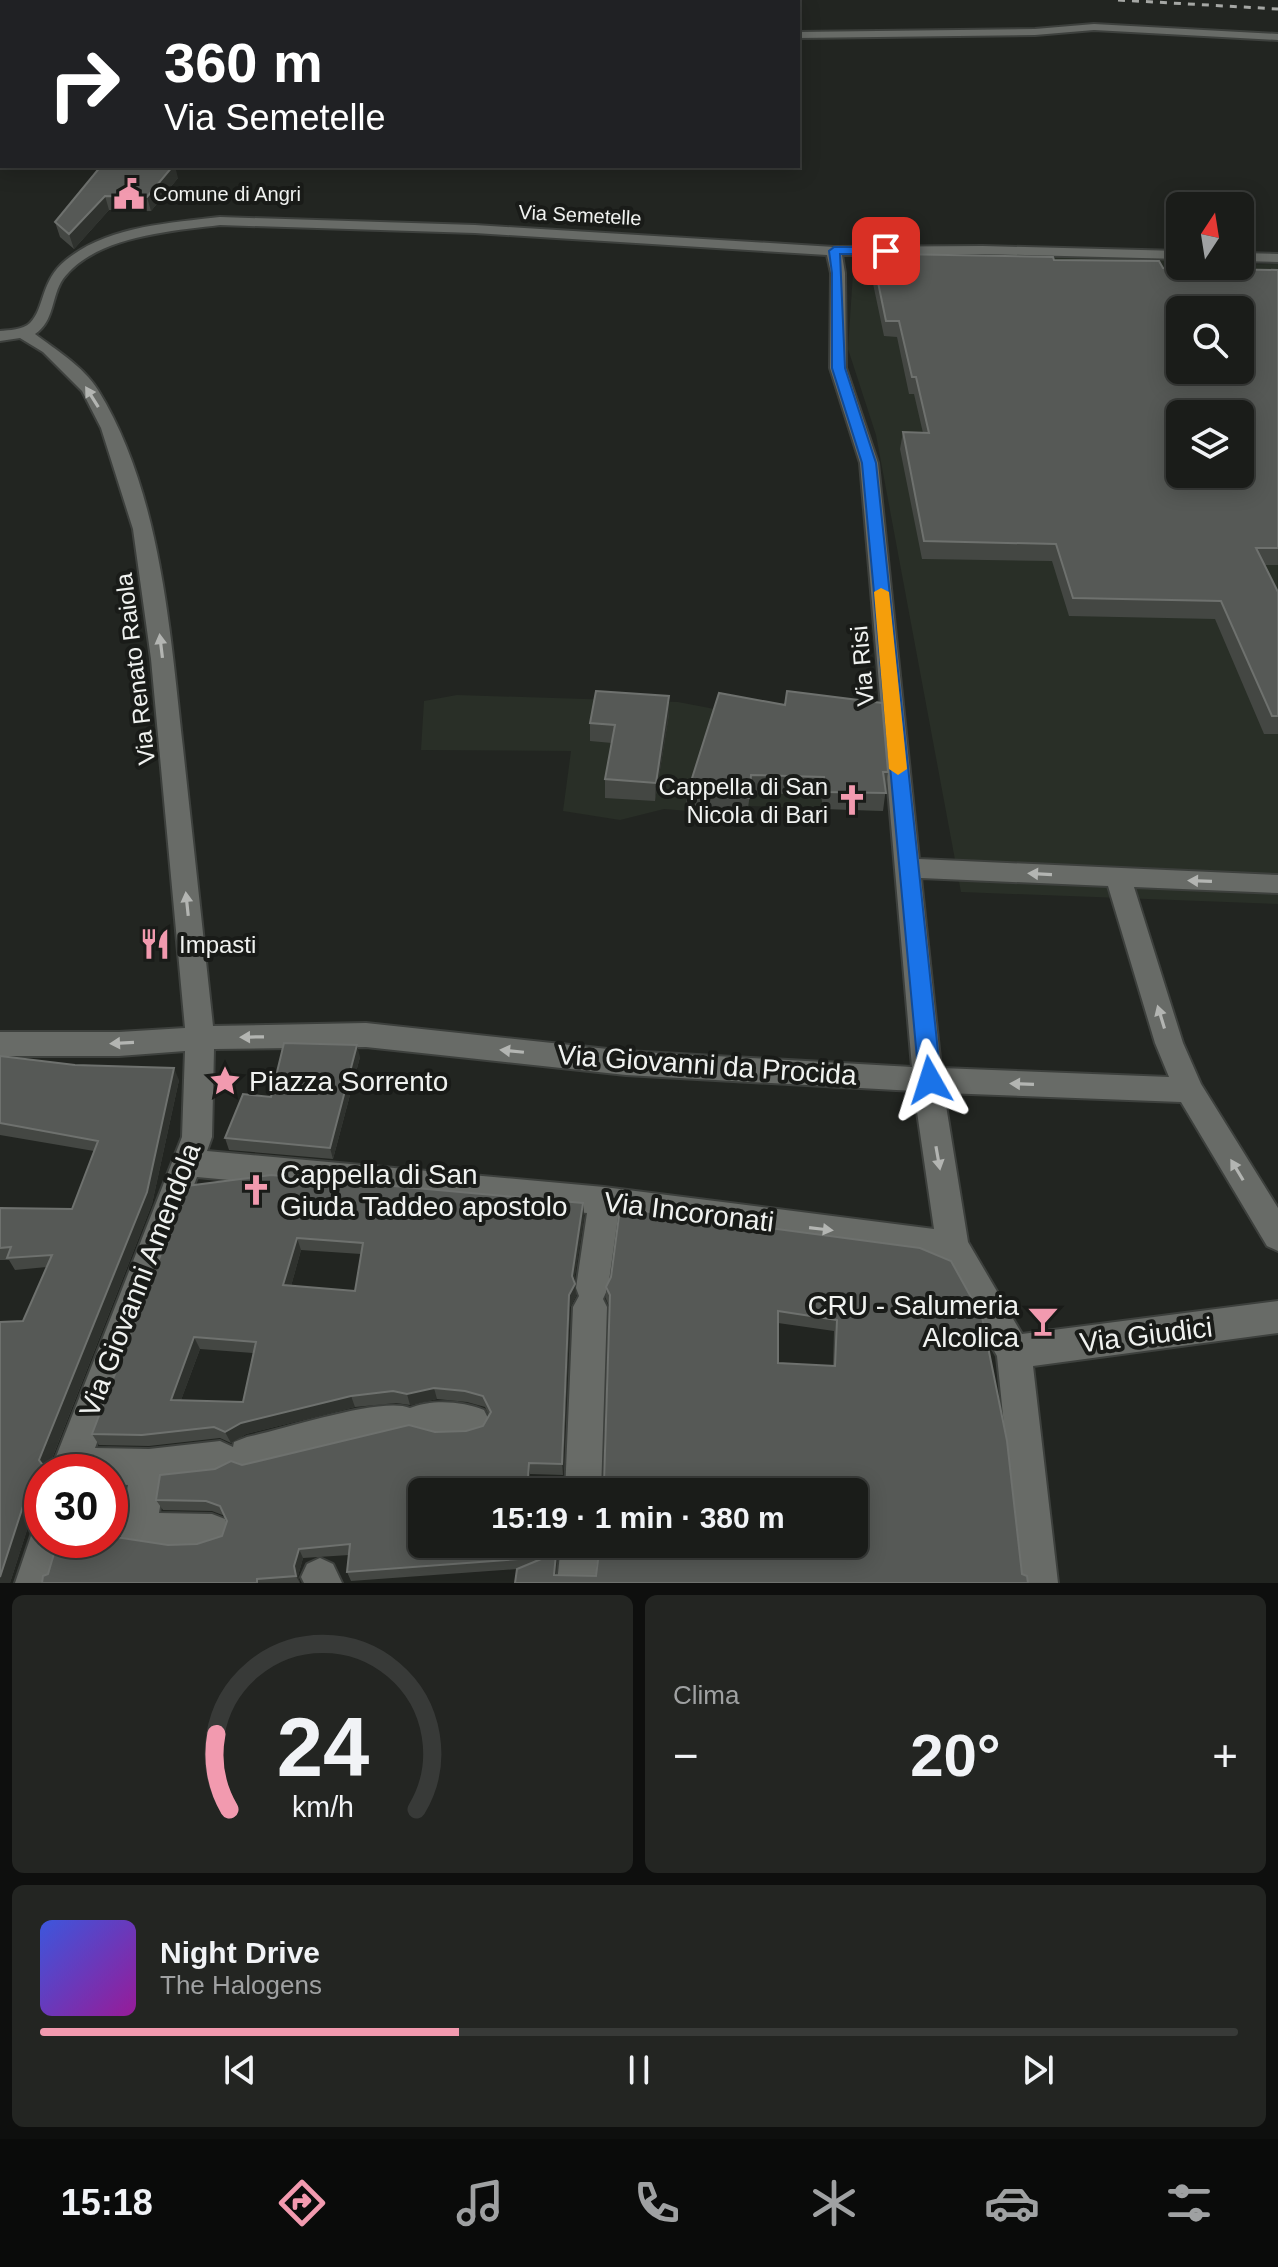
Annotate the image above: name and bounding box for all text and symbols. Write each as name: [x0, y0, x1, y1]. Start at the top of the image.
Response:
text: 360 m: [164, 31, 323, 94]
icon: right: [32, 32, 136, 136]
text: Via Semetelle: [164, 97, 385, 138]
public building icon: Comune di Angri: [112, 177, 146, 211]
place label: Comune di Angri: [153, 183, 301, 205]
north arrow: [1166, 192, 1254, 280]
map controls: [1166, 192, 1254, 488]
street label: Via Semetelle: [518, 201, 642, 229]
pin: [852, 217, 920, 285]
icon: arrive: [864, 229, 908, 273]
button: search: [1166, 296, 1254, 384]
one-way arrow: [86, 386, 100, 408]
button: layers: [1166, 400, 1254, 488]
street label: Via Renato Raiola: [110, 571, 160, 766]
street label: Via Risi: [845, 625, 879, 707]
one-way arrow: [154, 633, 167, 658]
place label: Cappella di San Nicola di Bari: [659, 773, 828, 828]
church icon: Cappella di San Nicola di Bari: [835, 783, 869, 817]
one-way arrow: [1027, 867, 1052, 880]
one-way arrow: [1187, 874, 1212, 887]
one-way arrow: [180, 892, 193, 917]
restaurant icon: Impasti: [138, 927, 172, 961]
place label: Impasti: [179, 931, 256, 958]
one-way arrow: [1155, 1004, 1167, 1028]
one-way arrow: [239, 1031, 264, 1043]
one-way arrow: [109, 1037, 134, 1050]
position arrow: [888, 1038, 972, 1122]
street label: Via Giovanni da Procida: [556, 1039, 858, 1091]
one-way arrow: [499, 1044, 524, 1057]
place icon: Piazza Sorrento: [208, 1064, 242, 1098]
place label: Piazza Sorrento: [249, 1066, 448, 1097]
one-way arrow: [1009, 1077, 1034, 1090]
street label: Via Giovanni Amendola: [73, 1138, 207, 1421]
one-way arrow: [932, 1146, 944, 1171]
place label: Cappella di San Giuda Taddeo apostolo: [280, 1159, 568, 1222]
one-way arrow: [1231, 1159, 1245, 1181]
church icon: Cappella di San Giuda Taddeo apostolo: [239, 1173, 273, 1207]
street label: Via Incoronati: [602, 1186, 776, 1238]
one-way arrow: [808, 1222, 833, 1235]
place label: CRU - Salumeria Alcolica: [807, 1290, 1019, 1353]
bar icon: CRU - Salumeria Alcolica: [1026, 1304, 1060, 1338]
street label: Via Giudici: [1078, 1311, 1214, 1359]
speed limit sign: 30: [24, 1454, 128, 1558]
text: 15:19 · 1 min · 380 m: [491, 1501, 785, 1534]
text: Clima: [673, 1680, 739, 1710]
text: 24: [276, 1701, 369, 1794]
text: 20°: [910, 1722, 1001, 1789]
text: −: [673, 1731, 699, 1780]
text: +: [1212, 1731, 1238, 1780]
text: km/h: [292, 1791, 353, 1823]
text: Night Drive: [160, 1936, 320, 1969]
text: The Halogens: [160, 1970, 322, 2000]
icon: previous: [218, 2048, 262, 2092]
icon: pause: [617, 2048, 661, 2092]
icon: next: [1016, 2048, 1060, 2092]
icon: directions: [274, 2175, 330, 2231]
icon: music: [452, 2175, 508, 2231]
icon: phone: [629, 2175, 685, 2231]
icon: climate: [806, 2175, 862, 2231]
icon: car: [984, 2175, 1040, 2231]
icon: filters: [1161, 2175, 1217, 2231]
text: 15:18: [61, 2182, 153, 2223]

